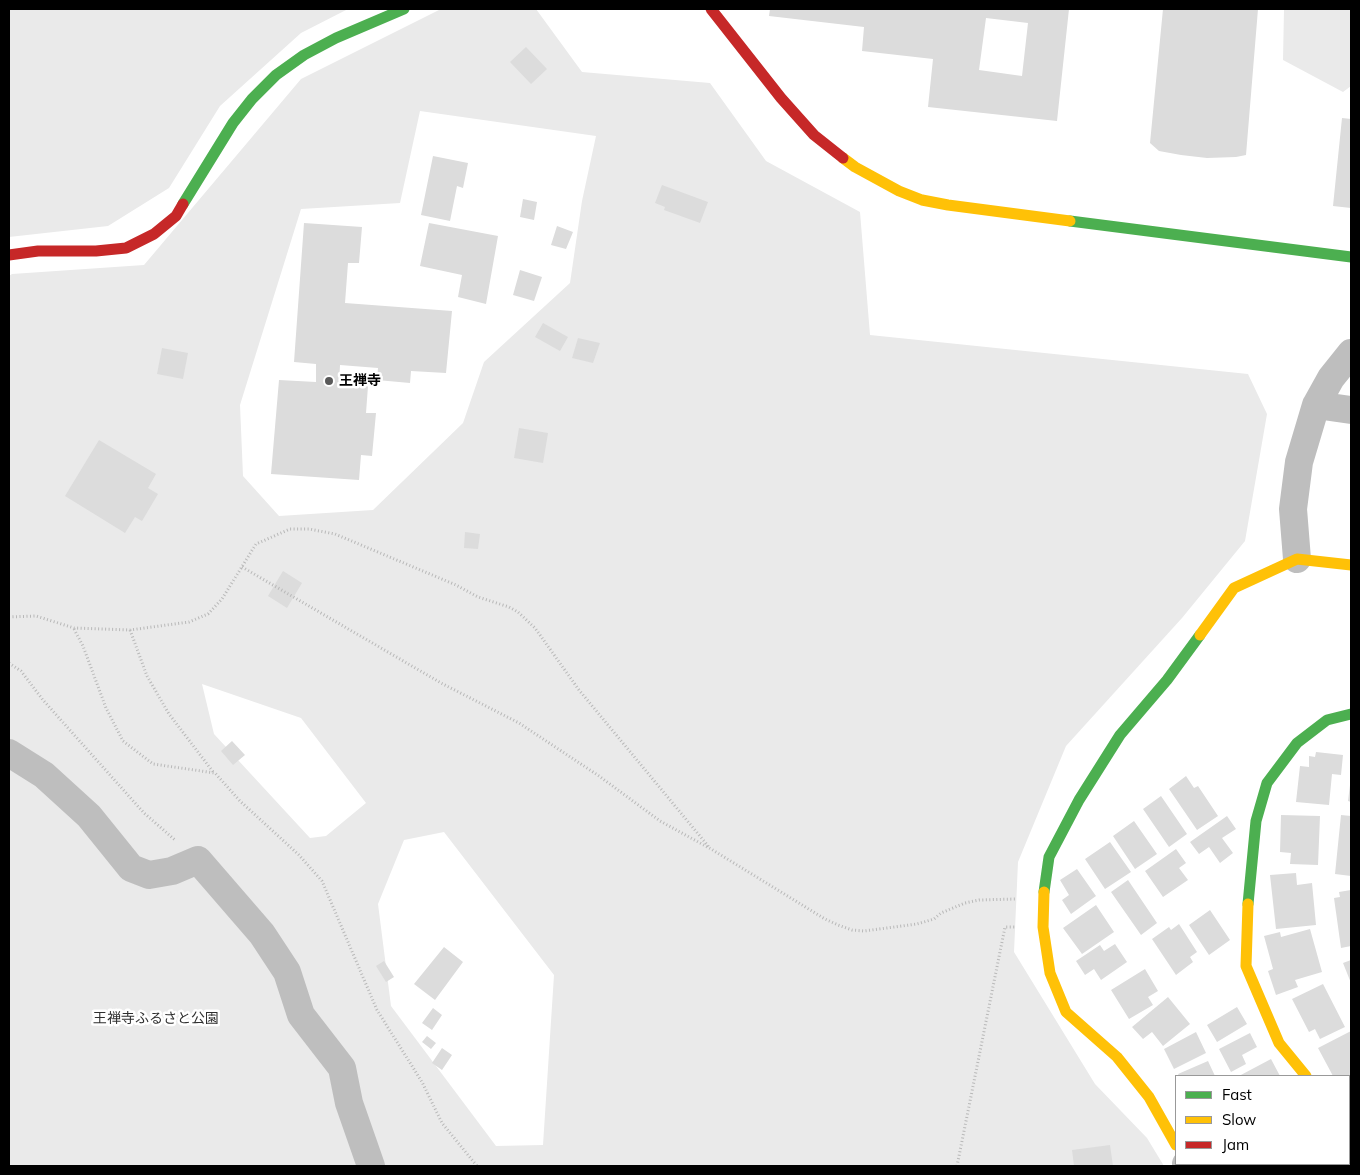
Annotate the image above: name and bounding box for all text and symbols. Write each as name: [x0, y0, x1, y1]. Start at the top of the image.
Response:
place label: 王禅寺: [339, 373, 381, 389]
marker: 王禅寺: [323, 375, 335, 387]
park label: 王禅寺ふるさと公園: [93, 1011, 219, 1027]
legend: [1175, 1075, 1350, 1165]
text: Fast: [1222, 1085, 1252, 1104]
text: Slow: [1222, 1110, 1256, 1129]
text: Jam: [1222, 1135, 1249, 1154]

